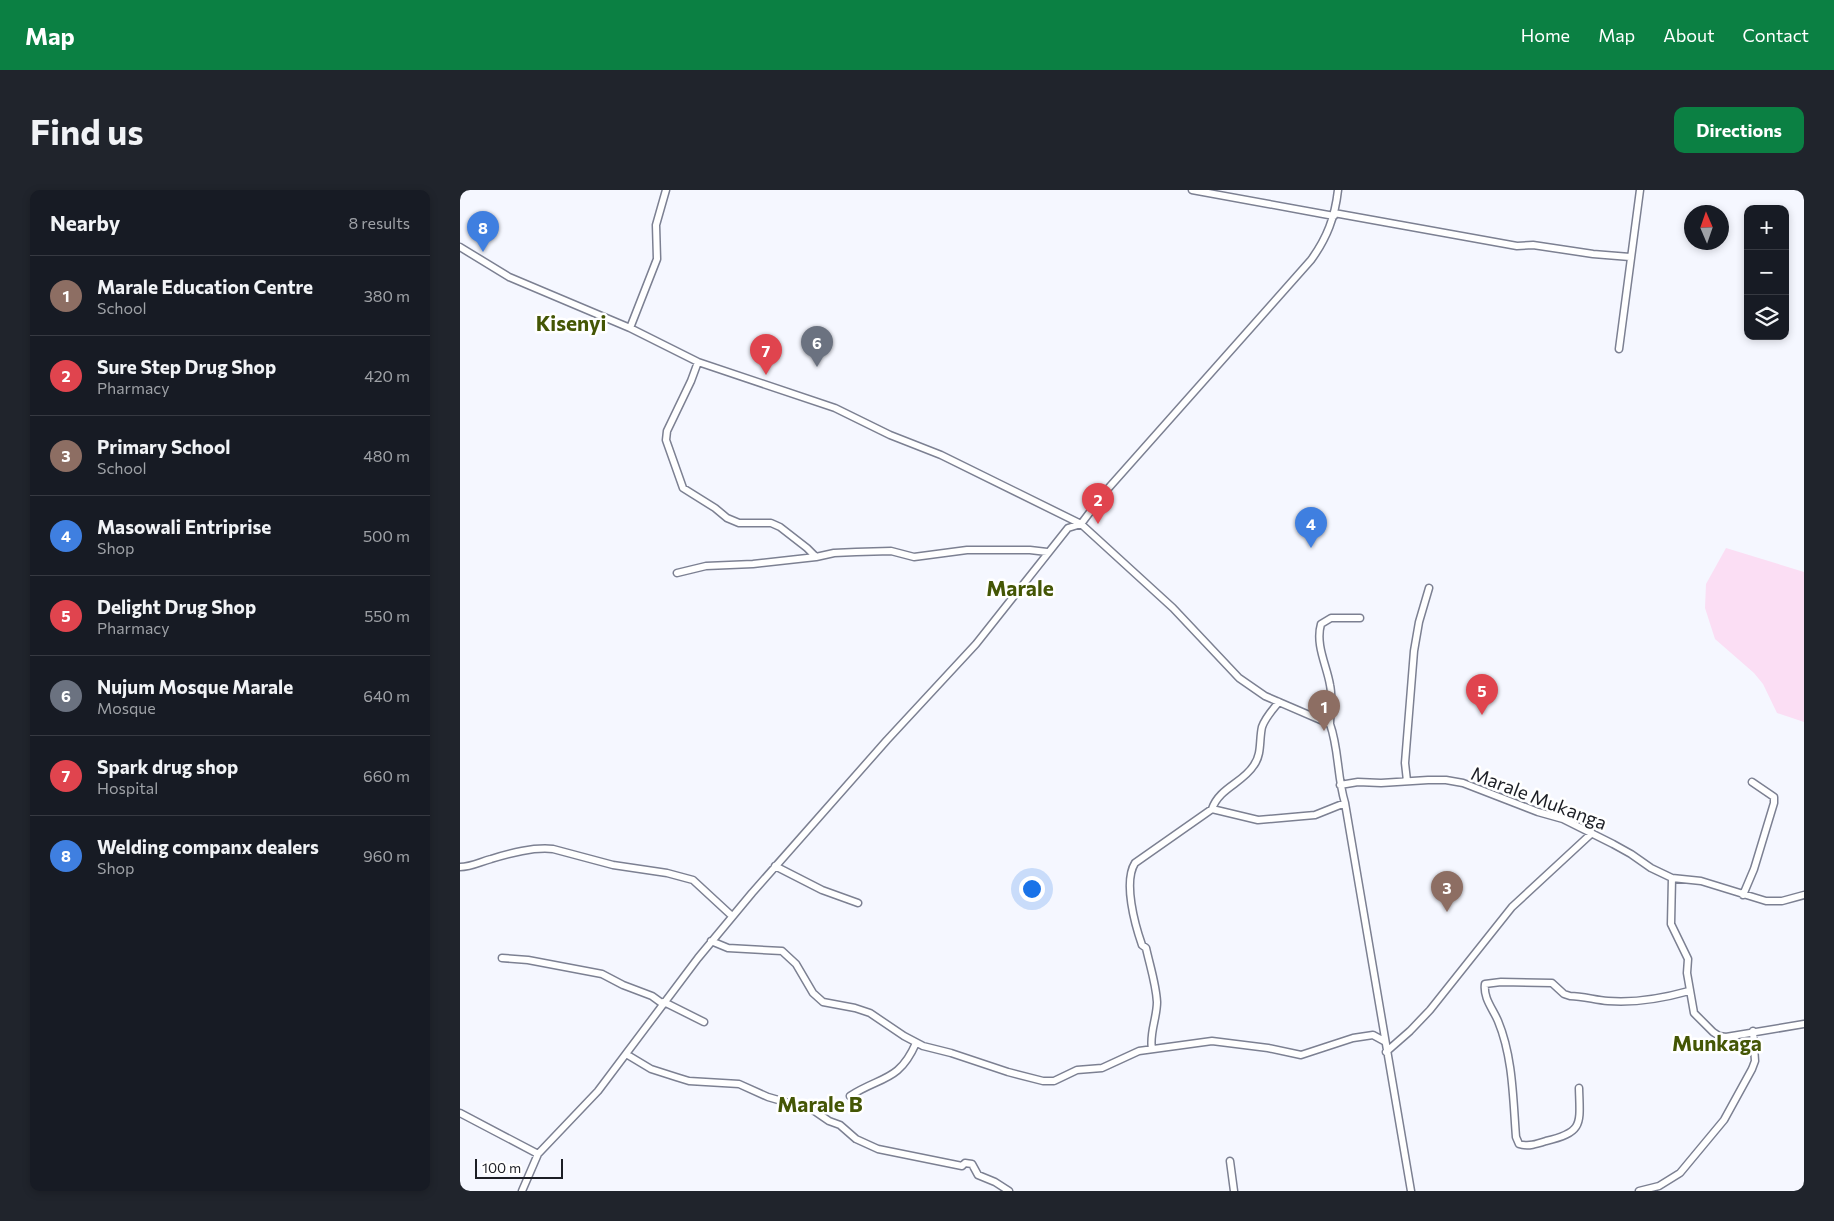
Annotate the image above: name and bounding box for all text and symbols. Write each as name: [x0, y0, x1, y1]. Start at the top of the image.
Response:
text: Map: [25, 21, 75, 50]
text: Home: [1521, 24, 1570, 46]
text: Map: [1598, 24, 1635, 46]
text: About: [1663, 24, 1715, 46]
text: Contact: [1743, 24, 1809, 46]
button: Directions: [1674, 107, 1804, 153]
text: Find us: [30, 109, 144, 152]
north arrow: [1684, 205, 1729, 250]
map controls: [1744, 205, 1789, 340]
button: +: [1744, 205, 1789, 250]
text: Nearby: [50, 210, 120, 235]
pin: 8: [467, 211, 499, 252]
text: 8 results: [349, 213, 410, 232]
button: −: [1744, 250, 1789, 295]
text: Marale Education Centre: [97, 275, 313, 298]
text: 1: [62, 286, 70, 305]
text: 380 m: [364, 286, 410, 305]
button: layers: [1744, 295, 1789, 340]
text: School: [97, 298, 147, 317]
district label: Kisenyi: [536, 310, 606, 335]
pin: 6: [801, 326, 833, 367]
pin: 7: [750, 334, 782, 375]
text: Sure Step Drug Shop: [97, 355, 276, 378]
text: 2: [61, 366, 71, 385]
text: 420 m: [364, 366, 410, 385]
text: Pharmacy: [97, 378, 170, 397]
text: Primary School: [97, 435, 230, 458]
text: 3: [61, 446, 71, 465]
text: 480 m: [363, 446, 410, 465]
text: School: [97, 458, 147, 477]
pin: 2: [1082, 483, 1114, 524]
pin: 4: [1295, 507, 1327, 548]
text: Masowali Entriprise: [97, 515, 271, 538]
text: 4: [61, 526, 71, 545]
text: 500 m: [363, 526, 410, 545]
text: Shop: [97, 538, 135, 557]
district label: Marale: [986, 575, 1054, 600]
text: Delight Drug Shop: [97, 595, 256, 618]
text: 5: [61, 606, 71, 625]
text: 550 m: [364, 606, 410, 625]
text: Pharmacy: [97, 618, 170, 637]
pin: 5: [1466, 674, 1498, 715]
text: Nujum Mosque Marale: [97, 675, 293, 698]
text: 6: [61, 686, 71, 705]
text: 640 m: [363, 686, 410, 705]
pin: 1: [1308, 690, 1340, 731]
text: Mosque: [97, 698, 156, 717]
text: Spark drug shop: [97, 755, 238, 778]
street label: Marale Mukanga: [1468, 761, 1610, 834]
text: 7: [62, 766, 70, 785]
text: 660 m: [363, 766, 410, 785]
text: Hospital: [97, 778, 158, 797]
text: Welding companx dealers: [97, 835, 319, 858]
text: 8: [61, 846, 71, 865]
text: 960 m: [363, 846, 410, 865]
text: Shop: [97, 858, 135, 877]
pin: 3: [1431, 871, 1463, 912]
your location: [1019, 876, 1045, 902]
district label: Munkaga: [1672, 1030, 1762, 1055]
district label: Marale B: [777, 1091, 863, 1116]
scale bar: [475, 1156, 562, 1179]
text: 100 m: [482, 1159, 521, 1176]

